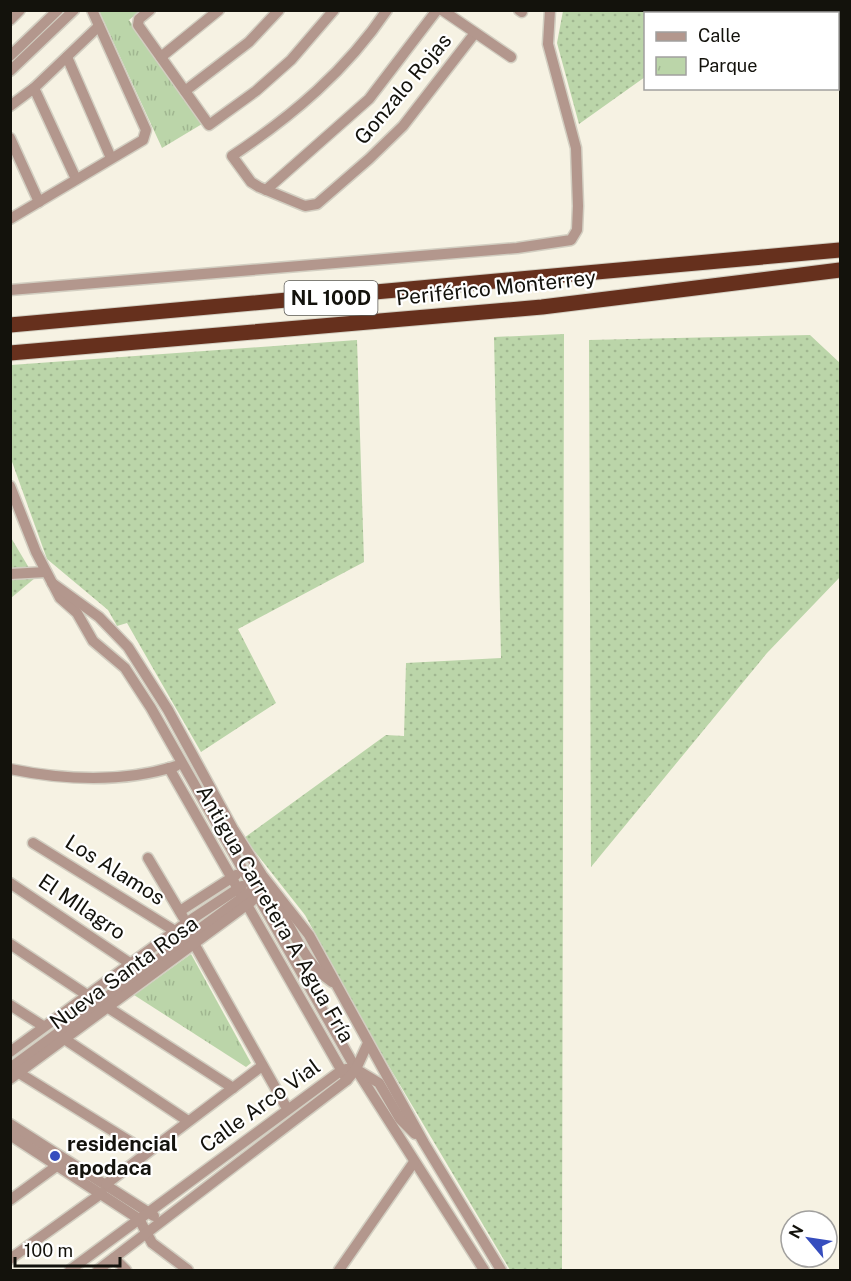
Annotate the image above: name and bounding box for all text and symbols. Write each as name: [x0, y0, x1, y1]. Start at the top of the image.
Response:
legend: [644, 12, 839, 90]
text: Calle: [698, 25, 741, 46]
street label: Gonzalo Rojas: [349, 28, 456, 149]
text: Parque: [698, 55, 758, 76]
street label: Periférico Monterrey: [395, 265, 597, 310]
road number: NL 100D: [284, 281, 378, 315]
street label: Antigua Carretera A Agua Fría: [191, 781, 360, 1047]
street label: Los Alamos: [61, 829, 170, 910]
street label: El MIlagro: [34, 868, 131, 945]
street label: Nueva Santa Rosa: [45, 911, 203, 1035]
street label: Calle Arco Vial: [195, 1054, 325, 1158]
place label: residencial apodaca: [67, 1131, 178, 1180]
marker: residencial apodaca: [48, 1149, 62, 1163]
north arrow: [779, 1209, 839, 1269]
text: N: [785, 1222, 808, 1242]
scale bar: [15, 1230, 120, 1268]
text: 100 m: [24, 1240, 73, 1261]

